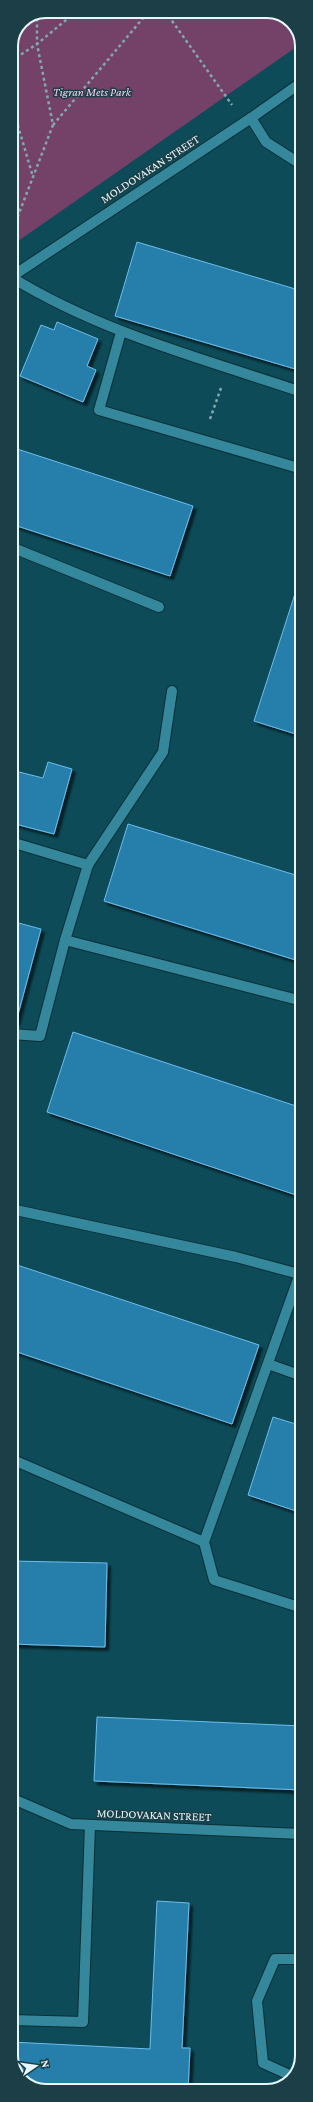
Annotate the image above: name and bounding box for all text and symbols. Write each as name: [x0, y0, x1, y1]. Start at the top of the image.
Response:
park label: Tigran Mets Park: [53, 85, 132, 99]
street label: MOLDOVAKAN STREET: [98, 132, 202, 206]
street label: MOLDOVAKAN STREET: [96, 1806, 212, 1824]
north arrow: [16, 2046, 56, 2086]
text: N: [39, 2059, 53, 2069]

